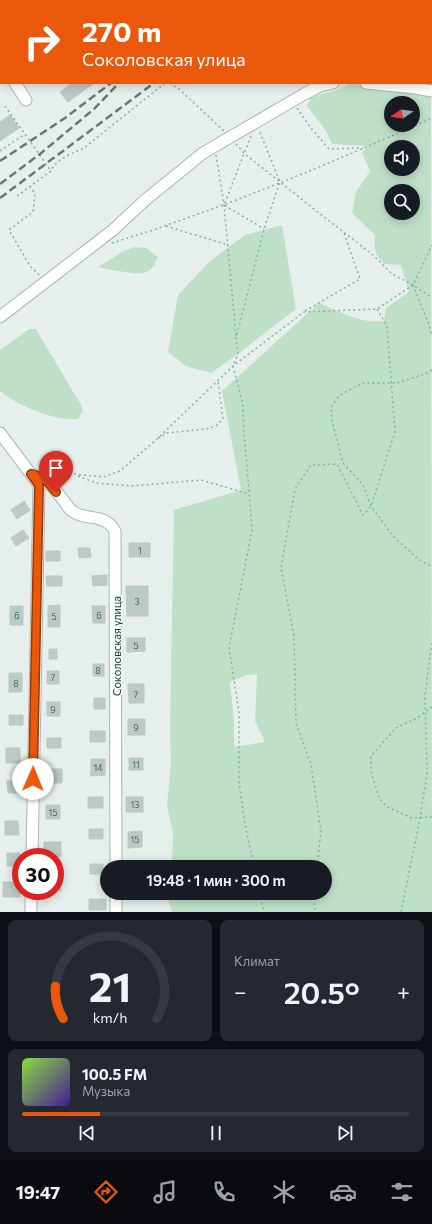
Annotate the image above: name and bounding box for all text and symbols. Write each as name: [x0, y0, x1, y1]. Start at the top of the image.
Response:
text: 270 m: [82, 14, 161, 48]
icon: right: [16, 16, 68, 68]
text: Соколовская улица: [82, 48, 246, 70]
north arrow: [384, 96, 420, 132]
map controls: [384, 96, 420, 220]
button: sound: [384, 140, 420, 176]
button: search: [384, 184, 420, 220]
pin: [39, 451, 73, 492]
icon: arrive: [45, 457, 67, 479]
house number: 1: [138, 545, 142, 556]
street label: Соколовская улица: [110, 596, 123, 696]
house number: 3: [134, 596, 140, 607]
house number: 6: [14, 610, 20, 621]
house number: 6: [96, 610, 102, 621]
house number: 5: [51, 611, 57, 622]
house number: 5: [133, 640, 139, 651]
house number: 8: [95, 665, 101, 676]
house number: 7: [51, 672, 56, 683]
house number: 8: [13, 678, 19, 689]
house number: 7: [134, 689, 139, 700]
house number: 9: [50, 704, 56, 715]
house number: 9: [133, 722, 139, 733]
position arrow: [12, 758, 54, 800]
house number: 11: [132, 759, 140, 770]
house number: 14: [93, 762, 103, 773]
house number: 13: [131, 799, 139, 810]
house number: 15: [48, 807, 58, 818]
house number: 15: [130, 834, 140, 845]
speed limit sign: 30: [12, 848, 64, 900]
text: 19:48 · 1 мин · 300 m: [146, 871, 286, 889]
text: Климат: [234, 953, 280, 969]
text: 21: [89, 959, 131, 1010]
text: 20.5°: [284, 973, 360, 1010]
text: −: [234, 978, 247, 1005]
text: +: [397, 978, 410, 1005]
text: km/h: [93, 1007, 127, 1025]
text: 100.5 FM: [82, 1065, 147, 1083]
text: Музыка: [82, 1083, 130, 1099]
icon: previous: [76, 1122, 98, 1144]
icon: pause: [205, 1122, 227, 1144]
icon: next: [334, 1122, 356, 1144]
icon: directions: [92, 1178, 120, 1206]
icon: music: [151, 1178, 179, 1206]
icon: phone: [210, 1178, 238, 1206]
icon: climate: [270, 1178, 298, 1206]
icon: car: [329, 1178, 357, 1206]
icon: filters: [388, 1178, 416, 1206]
text: 19:47: [16, 1181, 60, 1203]

